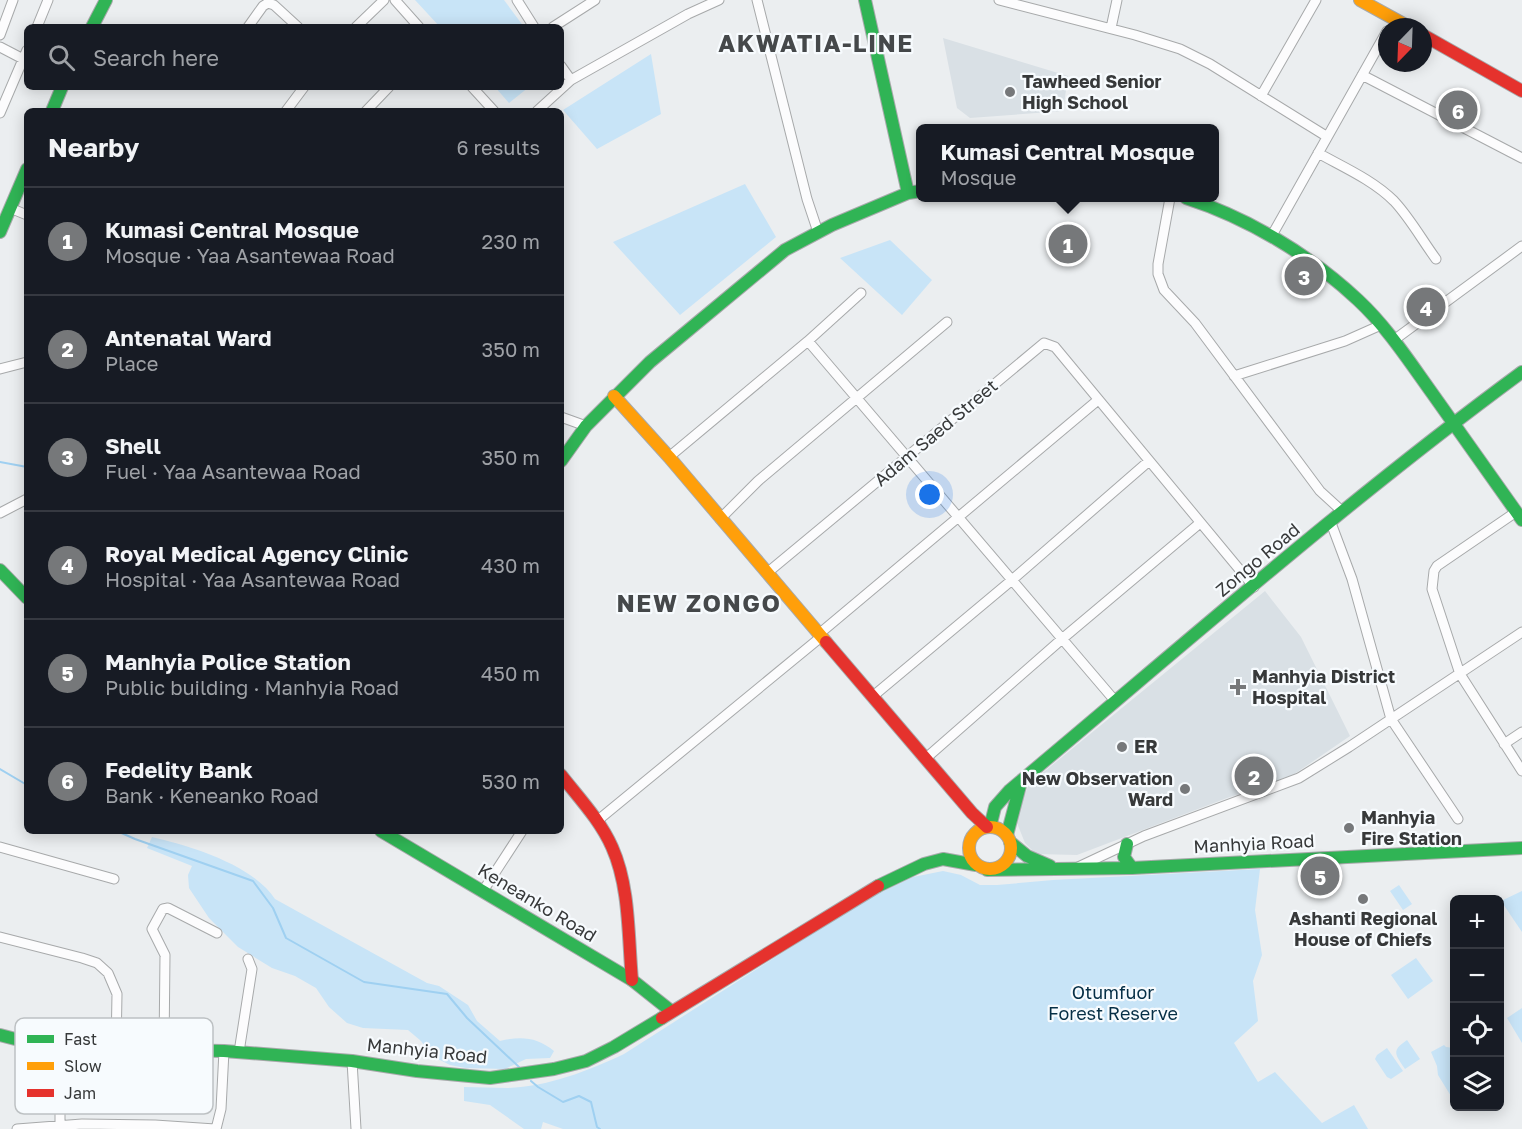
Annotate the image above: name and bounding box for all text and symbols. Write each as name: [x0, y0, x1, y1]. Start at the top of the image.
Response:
north arrow: [1378, 18, 1432, 72]
search box: [24, 24, 564, 90]
district label: AKWATIA-LINE: [718, 28, 914, 57]
icon: search: [45, 41, 78, 74]
text: Search here: [93, 44, 219, 71]
place label: Tawheed Senior High School: [1022, 70, 1161, 113]
marker: Tawheed Senior High School: [1003, 85, 1017, 99]
pin: 6: [1438, 88, 1478, 132]
popup: [916, 124, 1219, 202]
text: Nearby: [48, 132, 139, 163]
text: 6 results: [456, 135, 540, 159]
text: Kumasi Central Mosque: [941, 138, 1194, 165]
text: Mosque: [941, 165, 1016, 189]
text: Kumasi Central Mosque: [105, 216, 359, 243]
pin: 1: [1048, 222, 1088, 266]
text: 1: [62, 229, 73, 253]
text: 230 m: [482, 229, 540, 253]
text: Mosque · Yaa Asantewaa Road: [105, 243, 395, 267]
pin: 3: [1284, 254, 1324, 298]
pin: 4: [1406, 284, 1446, 330]
text: Antenatal Ward: [105, 324, 272, 351]
text: 2: [61, 337, 74, 361]
text: 350 m: [482, 337, 540, 361]
text: Place: [105, 351, 158, 375]
street label: Adam Saed Street: [869, 374, 1002, 490]
text: Shell: [105, 432, 161, 459]
text: 3: [61, 445, 74, 469]
text: 350 m: [482, 445, 540, 469]
text: Fuel · Yaa Asantewaa Road: [105, 459, 361, 483]
your location: [915, 480, 944, 509]
street label: Zongo Road: [1211, 518, 1304, 601]
text: Royal Medical Agency Clinic: [105, 540, 408, 567]
text: 4: [61, 553, 74, 577]
text: 430 m: [481, 553, 540, 577]
text: Hospital · Yaa Asantewaa Road: [105, 567, 400, 591]
district label: NEW ZONGO: [617, 588, 781, 617]
text: Manhyia Police Station: [105, 648, 351, 675]
text: 5: [61, 661, 74, 685]
text: 450 m: [481, 661, 540, 685]
place label: Manhyia District Hospital: [1252, 665, 1395, 708]
text: Public building · Manhyia Road: [105, 675, 399, 699]
marker: Manhyia District Hospital: [1229, 678, 1247, 696]
place label: ER: [1134, 735, 1158, 757]
marker: ER: [1115, 740, 1129, 754]
pin: 2: [1234, 754, 1274, 798]
text: Fedelity Bank: [105, 756, 253, 783]
place label: New Observation Ward: [1022, 767, 1173, 810]
text: 6: [61, 769, 74, 793]
text: 530 m: [482, 769, 540, 793]
marker: New Observation Ward: [1178, 782, 1192, 796]
text: Bank · Keneanko Road: [105, 783, 319, 807]
place label: Manhyia Fire Station: [1361, 806, 1462, 849]
marker: Manhyia Fire Station: [1342, 821, 1356, 835]
street label: Manhyia Road: [1193, 829, 1315, 857]
pin: 5: [1300, 854, 1340, 898]
street label: Keneanko Road: [474, 858, 601, 946]
marker: Ashanti Regional House of Chiefs: [1356, 892, 1370, 906]
map controls: [1450, 895, 1504, 1111]
button: +: [1450, 895, 1504, 949]
place label: Ashanti Regional House of Chiefs: [1289, 907, 1437, 950]
button: −: [1450, 949, 1504, 1003]
park label: Otumfuor Forest Reserve: [1048, 981, 1178, 1024]
button: locate: [1450, 1003, 1504, 1057]
legend: [15, 1018, 213, 1114]
text: Fast: [64, 1029, 97, 1049]
street label: Manhyia Road: [366, 1033, 488, 1067]
text: Slow: [64, 1056, 102, 1076]
button: layers: [1450, 1057, 1504, 1111]
text: Jam: [64, 1083, 96, 1103]

